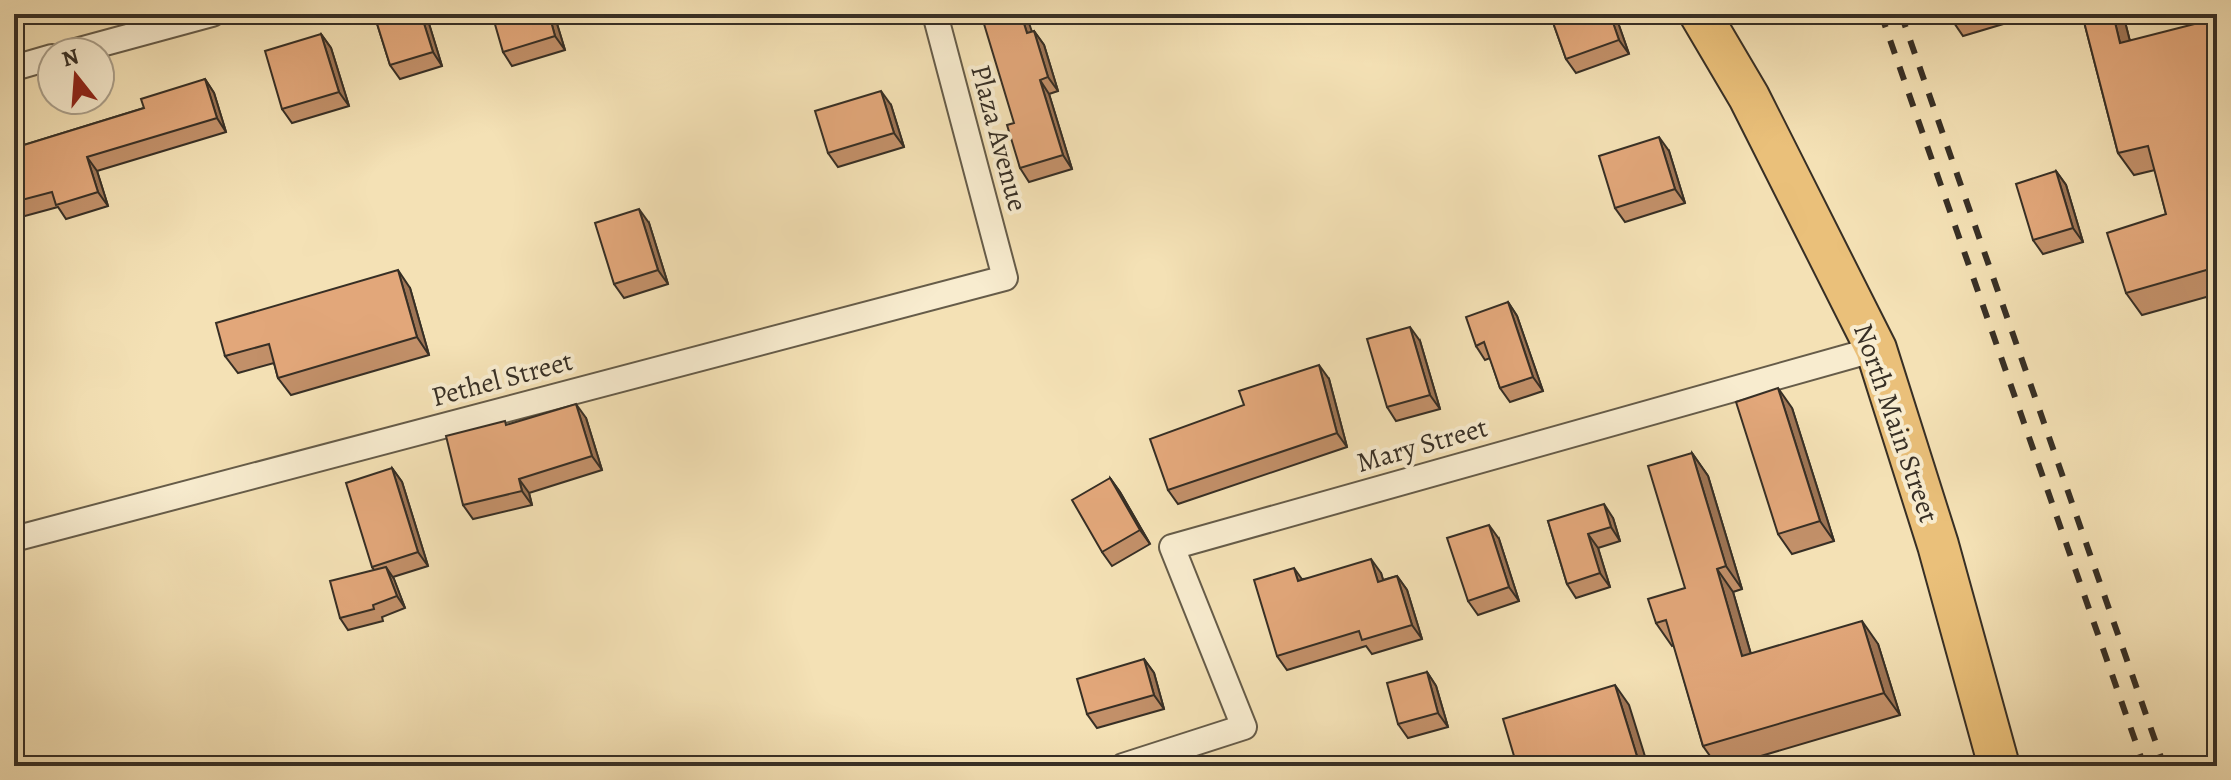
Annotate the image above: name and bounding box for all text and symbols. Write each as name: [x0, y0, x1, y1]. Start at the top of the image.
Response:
north arrow: [36, 36, 116, 116]
text: N: [58, 41, 82, 75]
street label: Plaza Avenue: [961, 61, 1037, 215]
street label: North Main Street: [1844, 318, 1948, 528]
street label: Pethel Street: [427, 342, 577, 416]
street label: Mary Street: [1352, 408, 1492, 482]

